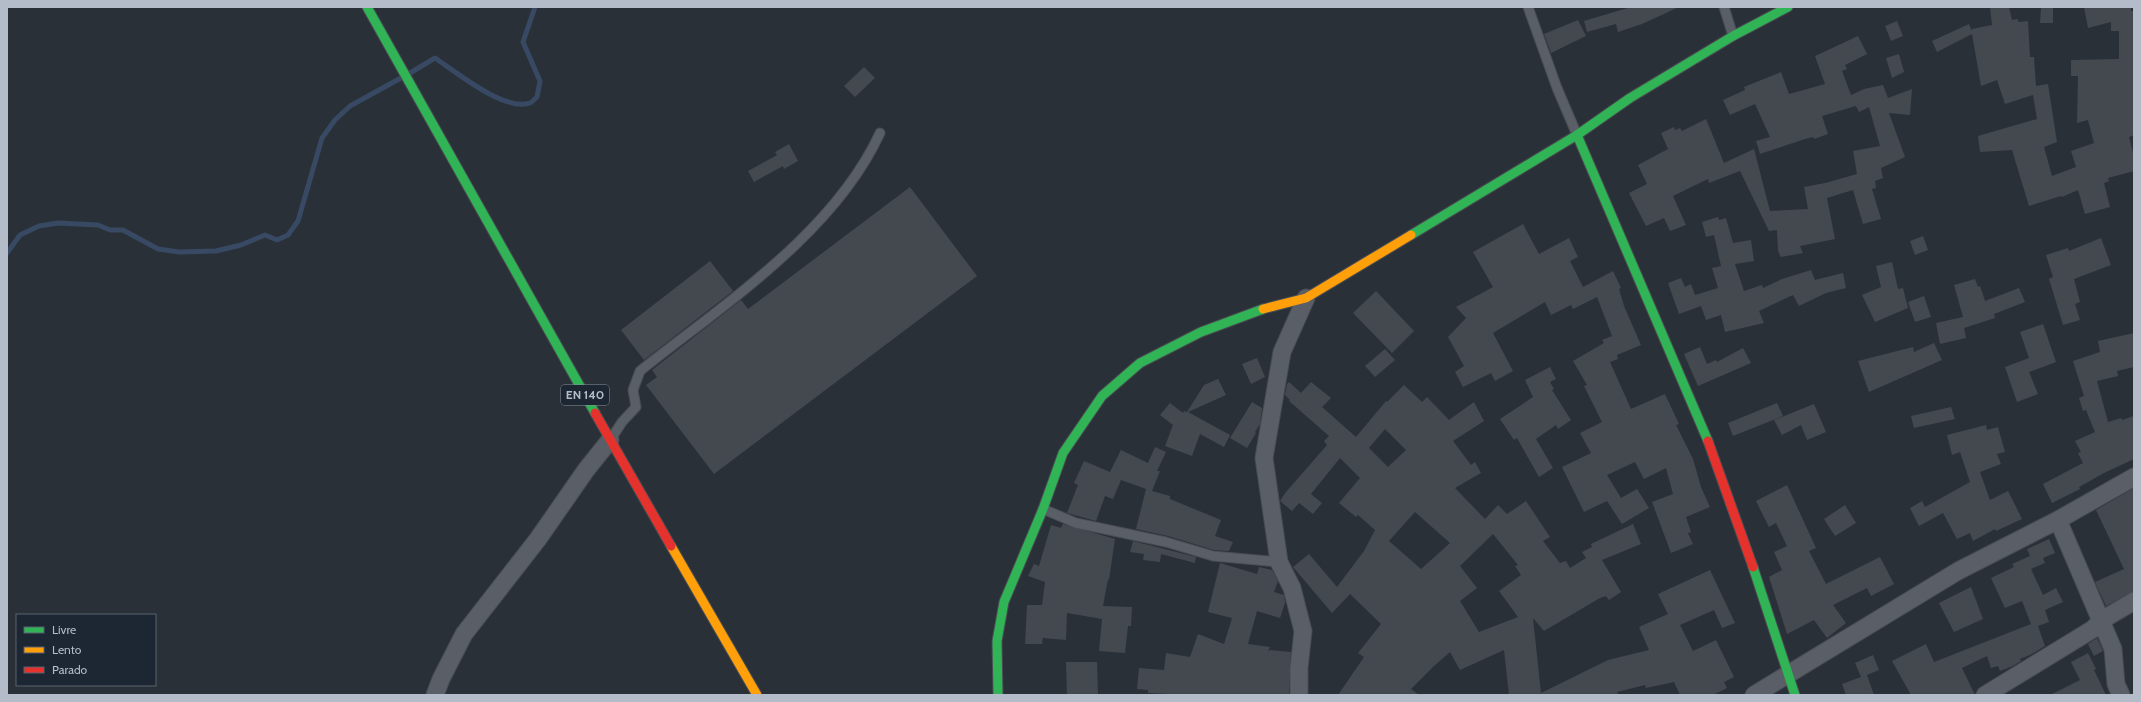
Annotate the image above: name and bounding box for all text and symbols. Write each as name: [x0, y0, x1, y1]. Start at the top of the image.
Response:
road number: EN 140: [561, 385, 609, 405]
legend: [16, 614, 156, 686]
text: Livre: [52, 622, 76, 637]
text: Lento: [52, 642, 82, 657]
text: Parado: [52, 662, 88, 677]

